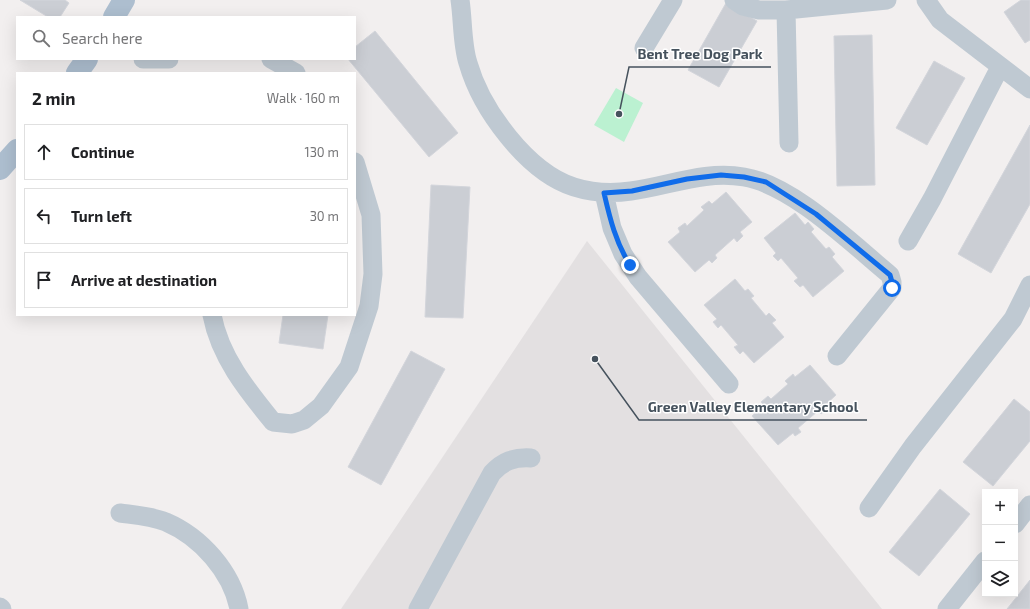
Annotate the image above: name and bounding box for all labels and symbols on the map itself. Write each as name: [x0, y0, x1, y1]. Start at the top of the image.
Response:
callout: Bent Tree Dog Park: [629, 41, 771, 67]
text: Bent Tree Dog Park: [637, 45, 763, 62]
route end: [621, 256, 639, 274]
route start: [883, 279, 901, 297]
callout: Green Valley Elementary School: [639, 394, 867, 420]
text: Green Valley Elementary School: [648, 398, 859, 415]

